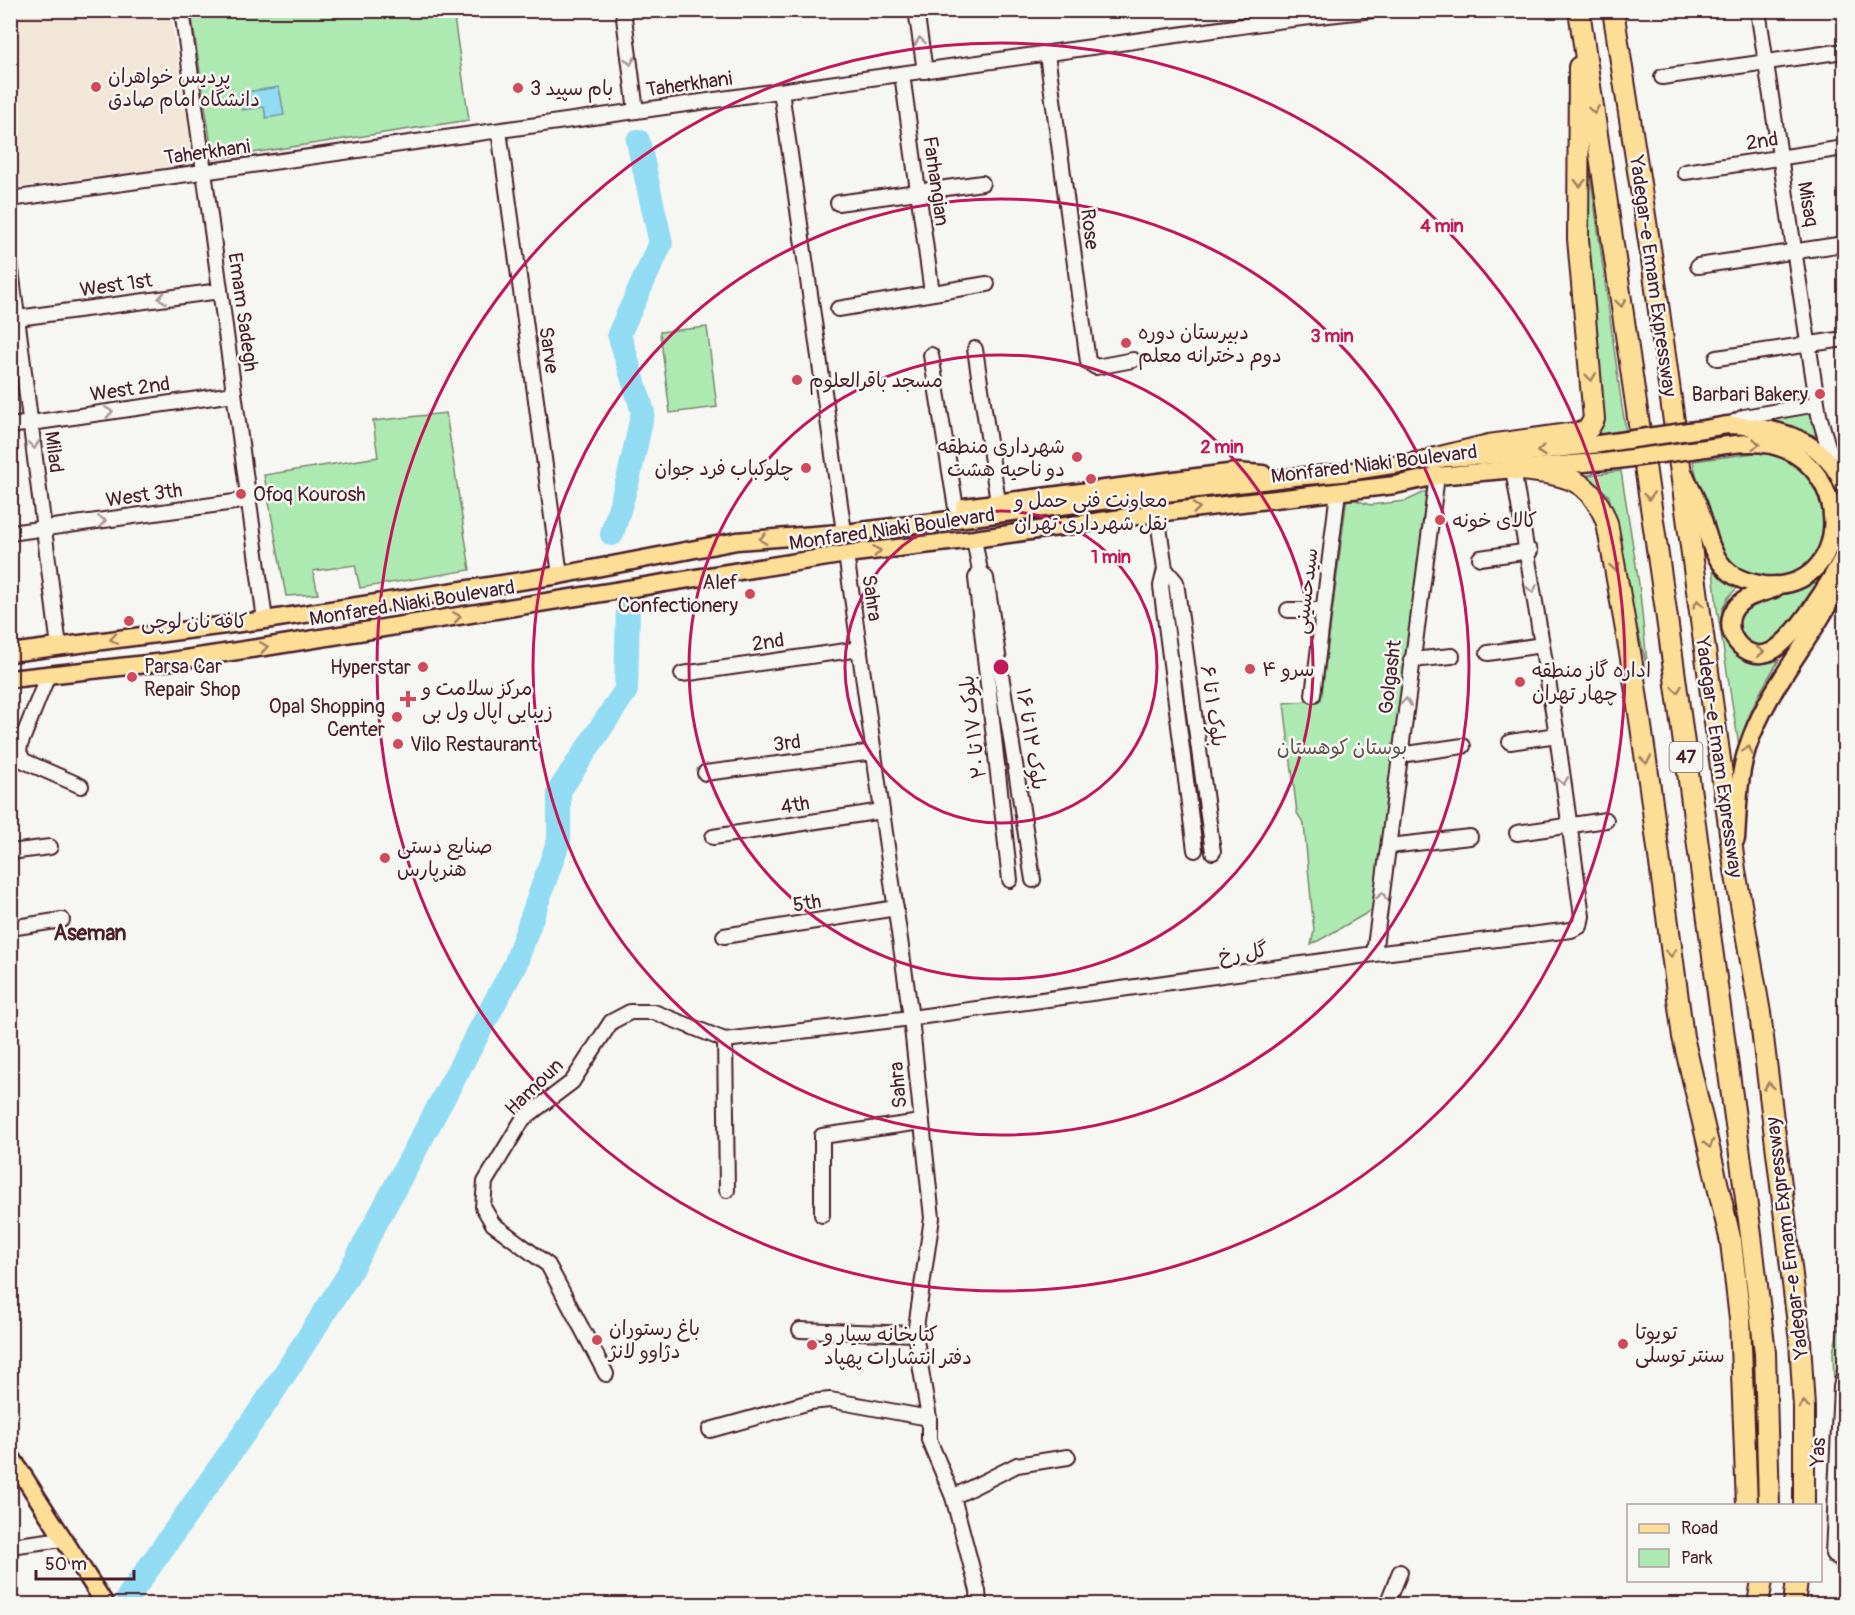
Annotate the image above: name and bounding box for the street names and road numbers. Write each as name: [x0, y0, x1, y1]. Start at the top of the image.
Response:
street label: Taherkhani: [644, 66, 734, 102]
street label: 2nd: [1744, 126, 1780, 156]
street label: Taherkhani: [162, 134, 252, 170]
street label: Farhangian: [917, 135, 955, 227]
street label: Yadegar-e Emam Expressway: [1624, 153, 1682, 399]
street label: Misaq: [1792, 179, 1824, 229]
street label: Rose: [1075, 207, 1105, 251]
street label: Emam Sadegh: [222, 251, 264, 373]
street label: West 1st: [78, 267, 155, 302]
street label: Sarve: [533, 325, 565, 375]
street label: West 2nd: [88, 371, 172, 407]
street label: Milad: [39, 430, 69, 474]
street label: Monfared Niaki Boulevard: [1269, 439, 1479, 489]
street label: West 3th: [104, 477, 184, 513]
street label: Monfared Niaki Boulevard: [787, 502, 997, 556]
street label: سیدحسینی: [1288, 546, 1324, 636]
street label: Sahra: [856, 573, 888, 623]
street label: Monfared Niaki Boulevard: [307, 574, 517, 632]
street label: 2nd: [750, 627, 786, 657]
street label: Yadegar-e Emam Expressway: [1690, 634, 1748, 880]
street label: Golgasht: [1373, 638, 1407, 715]
street label: بلوک ۱ تا ۶: [1194, 664, 1231, 749]
street label: بلوک ۱۷ تا ۲۰: [954, 674, 993, 780]
street label: بلوک ۱۲ تا ۱۶: [1010, 686, 1051, 792]
street label: 3rd: [772, 729, 802, 757]
road number: 47: [1670, 742, 1702, 772]
street label: 4th: [779, 790, 811, 820]
street label: 5th: [791, 888, 823, 918]
street label: گل رخ: [1217, 937, 1269, 970]
street label: Hamoun: [499, 1053, 569, 1121]
street label: Sahra: [884, 1061, 912, 1109]
street label: Yadegar-e Emam Expressway: [1760, 1115, 1814, 1361]
street label: Yas: [1805, 1437, 1831, 1468]

